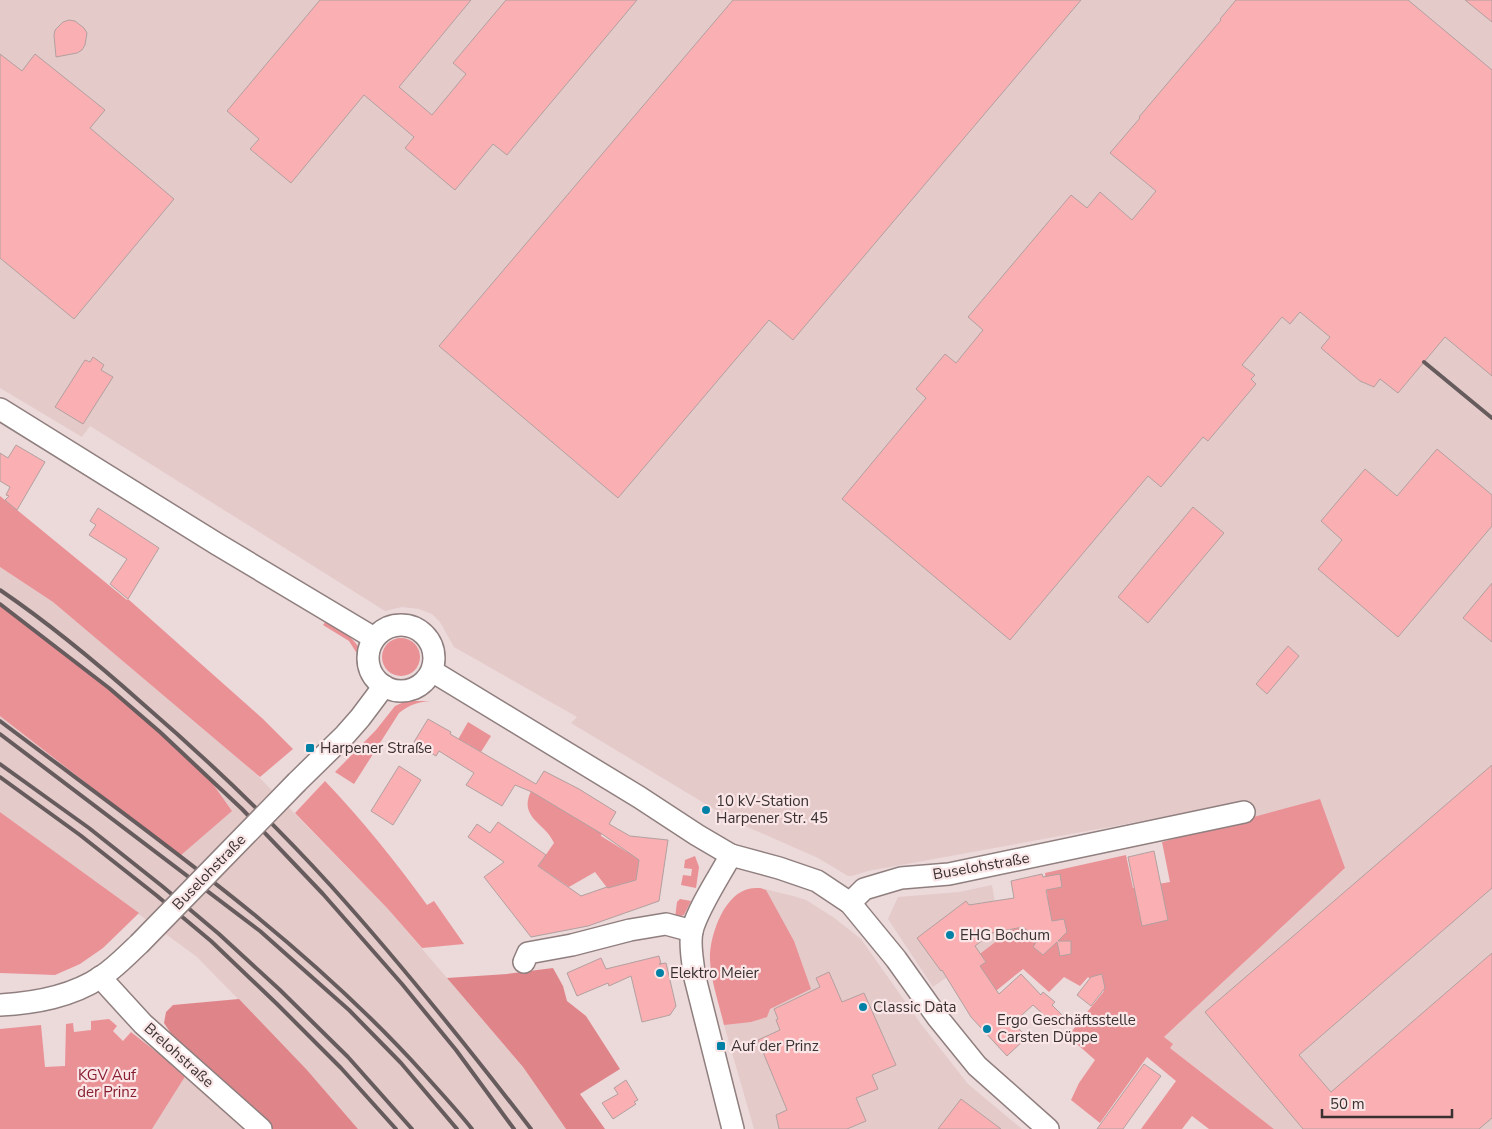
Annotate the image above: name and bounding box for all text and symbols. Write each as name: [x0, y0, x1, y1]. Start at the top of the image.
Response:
place label: Harpener Straße: [320, 738, 432, 758]
marker: Harpener Straße: [304, 742, 316, 754]
place label: 10 kV-Station Harpener Str. 45: [716, 791, 828, 828]
marker: 10 kV-Station Harpener Str. 45: [700, 804, 712, 816]
street label: Buselohstraße: [168, 830, 250, 914]
street label: Buselohstraße: [931, 848, 1031, 884]
place label: EHG Bochum: [960, 925, 1050, 945]
marker: EHG Bochum: [944, 929, 956, 941]
place label: Elektro Meier: [670, 963, 759, 983]
marker: Elektro Meier: [654, 967, 666, 979]
place label: Classic Data: [873, 997, 956, 1017]
marker: Classic Data: [857, 1001, 869, 1013]
place label: Ergo Geschäftsstelle Carsten Düppe: [997, 1010, 1136, 1047]
street label: Brelohstraße: [140, 1018, 218, 1092]
marker: Ergo Geschäftsstelle Carsten Düppe: [981, 1023, 993, 1035]
place label: Auf der Prinz: [731, 1036, 819, 1056]
marker: Auf der Prinz: [715, 1040, 727, 1052]
park label: KGV Auf der Prinz: [77, 1065, 137, 1102]
scale bar: [1322, 1086, 1452, 1118]
text: 50 m: [1330, 1094, 1365, 1114]

